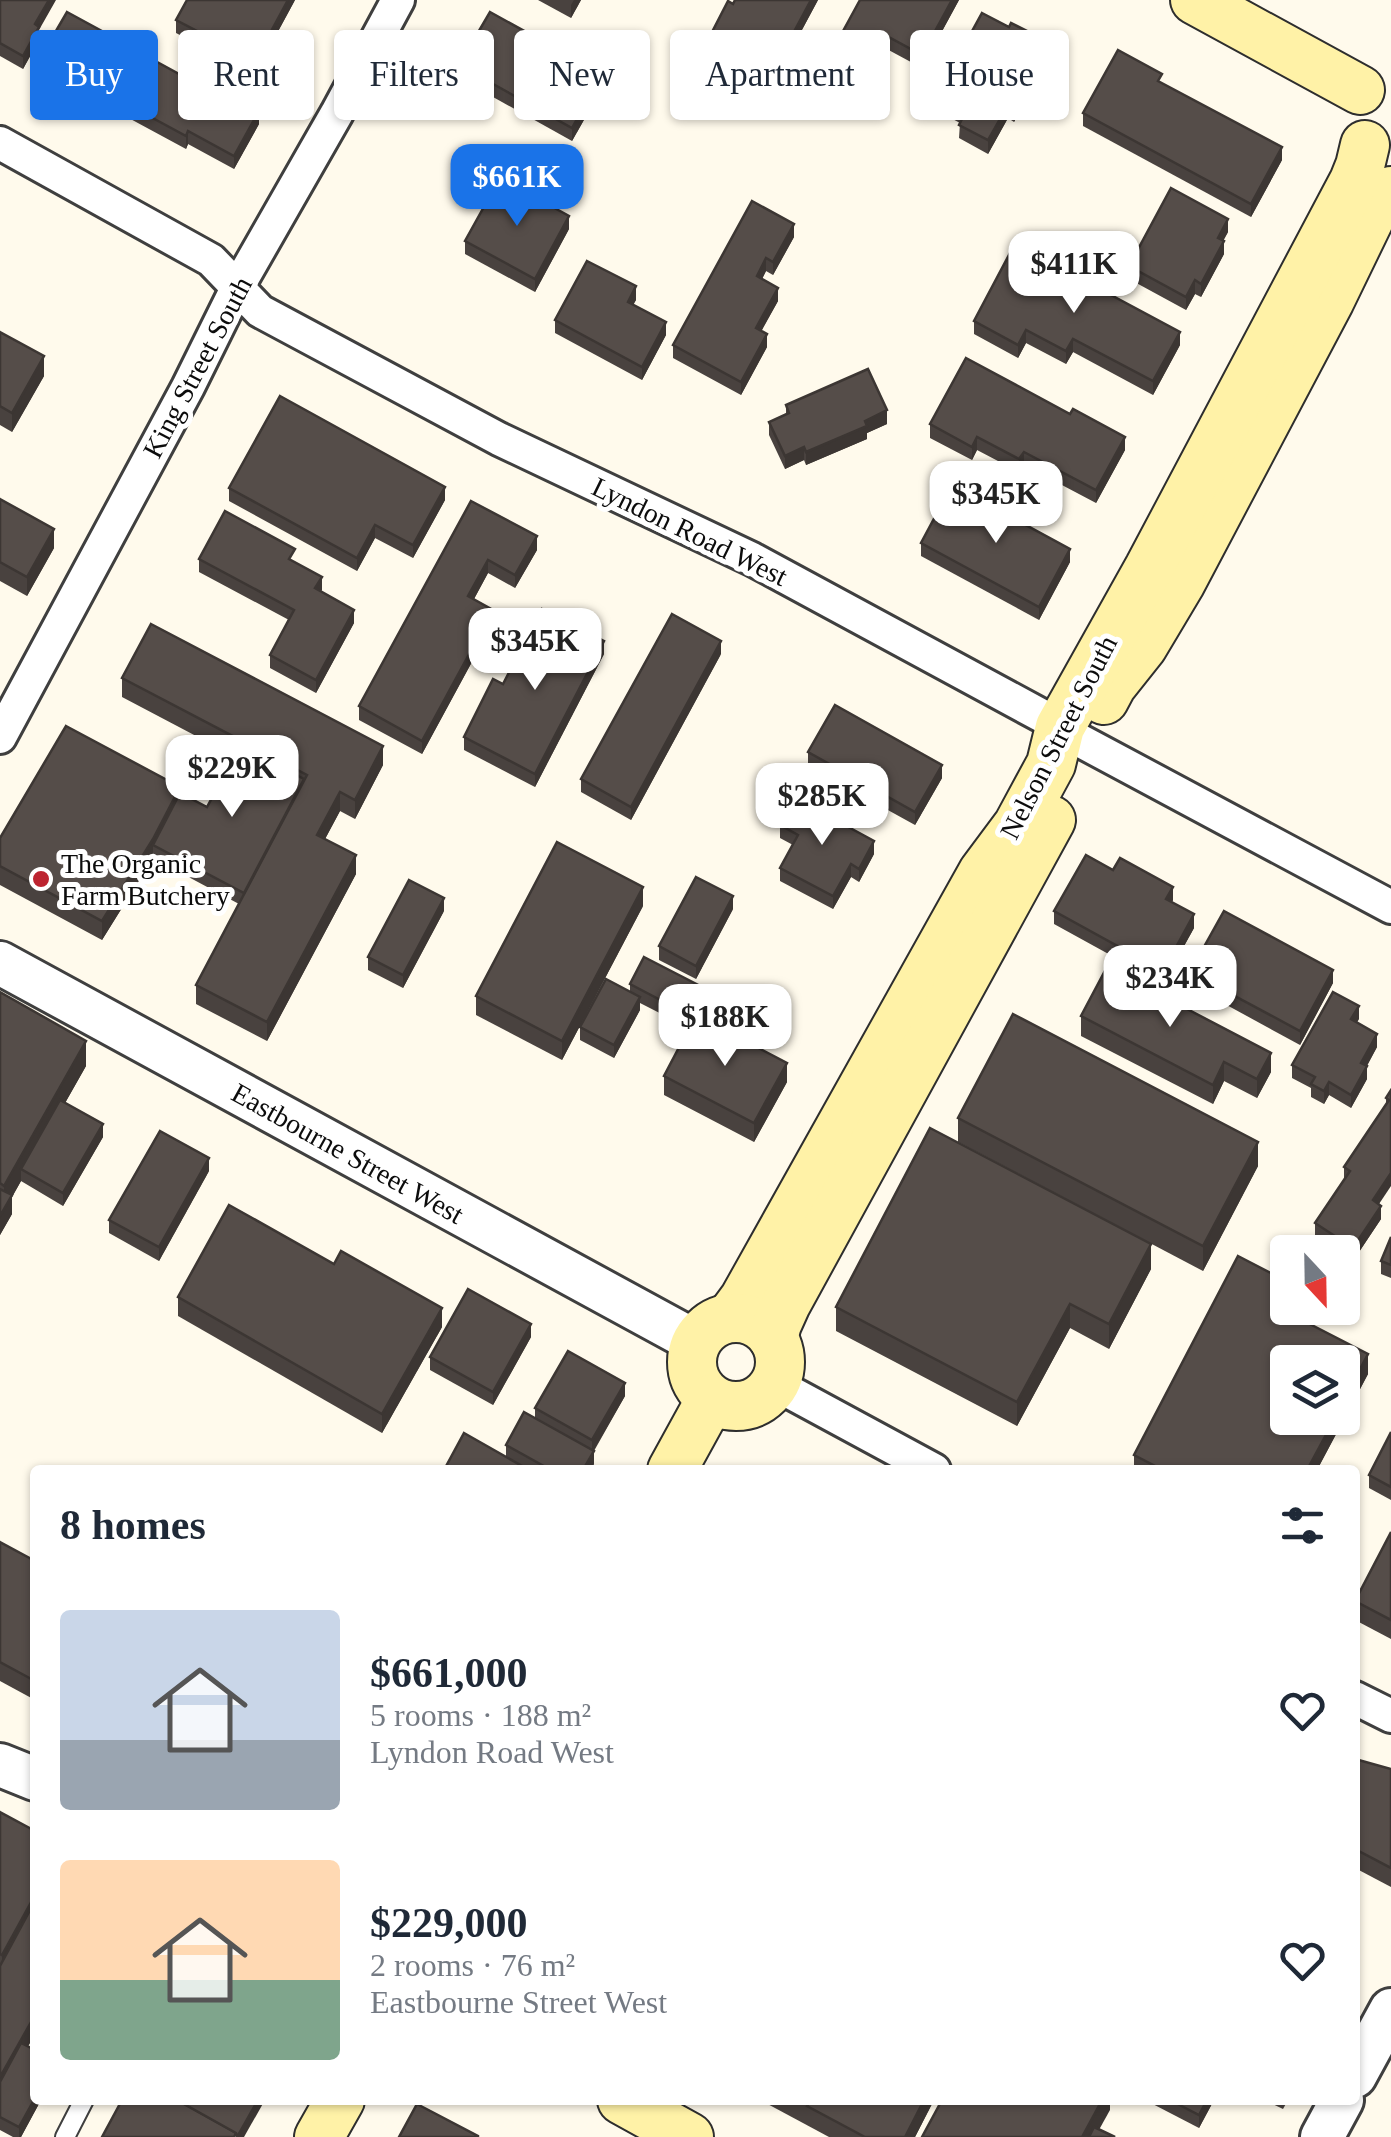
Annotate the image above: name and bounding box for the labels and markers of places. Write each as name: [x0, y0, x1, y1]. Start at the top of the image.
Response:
pin: $661K: [447, 144, 587, 229]
pin: $411K: [1004, 231, 1144, 316]
pin: $345K: [926, 461, 1066, 546]
pin: $345K: [465, 608, 605, 693]
pin: $229K: [162, 735, 302, 820]
pin: $285K: [752, 763, 892, 848]
place label: The Organic Farm Butchery: [61, 848, 230, 911]
marker: The Organic Farm Butchery: [30, 868, 52, 890]
pin: $234K: [1100, 945, 1240, 1030]
pin: $188K: [655, 984, 795, 1069]

